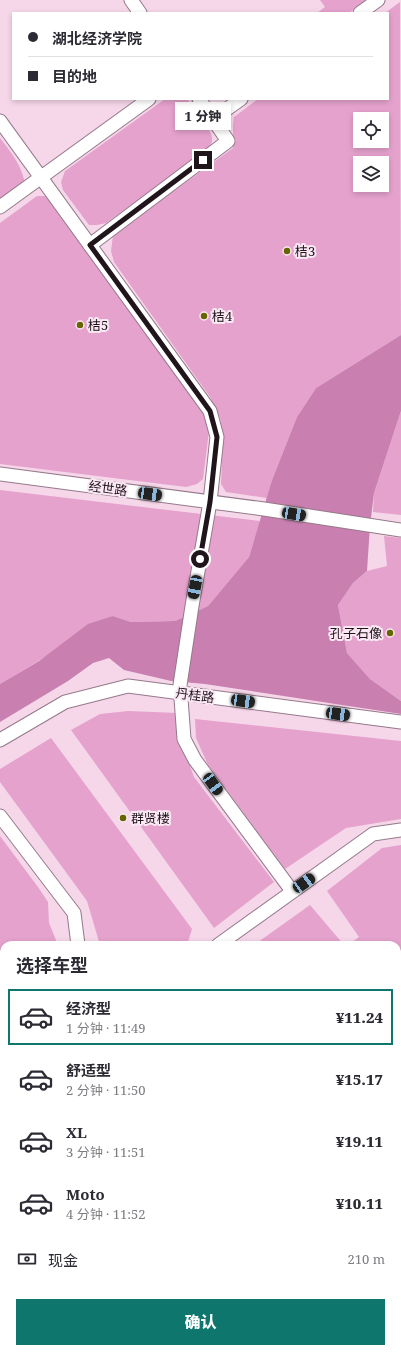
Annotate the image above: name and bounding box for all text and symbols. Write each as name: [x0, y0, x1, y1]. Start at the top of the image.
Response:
text: 湖北经济学院: [52, 28, 142, 48]
text: 目的地: [52, 66, 97, 86]
callout: 1 分钟: [175, 102, 231, 130]
text: 1 分钟: [185, 107, 221, 125]
map controls: [353, 112, 389, 192]
button: locate: [353, 112, 389, 148]
route end: [194, 151, 212, 169]
button: layers: [353, 156, 389, 192]
place label: 桔3: [295, 242, 315, 260]
marker: 桔3: [282, 246, 292, 256]
place label: 桔4: [212, 307, 233, 325]
marker: 桔4: [199, 311, 209, 321]
place label: 桔5: [88, 316, 108, 334]
marker: 桔5: [75, 320, 85, 330]
street label: 经世路: [87, 476, 129, 500]
car: [137, 486, 163, 502]
car: [281, 506, 307, 522]
route start: [191, 550, 209, 568]
car: [187, 574, 203, 600]
place label: 孔子石像: [330, 624, 382, 642]
marker: 孔子石像: [385, 628, 395, 638]
street label: 丹桂路: [174, 683, 216, 707]
car: [230, 693, 256, 709]
car: [325, 706, 351, 722]
car: [201, 771, 225, 797]
place label: 群贤楼: [131, 809, 170, 827]
marker: 群贤楼: [118, 813, 128, 823]
car: [291, 871, 317, 895]
text: 选择车型: [16, 953, 88, 977]
text: 经济型: [66, 998, 111, 1018]
icon: car: [18, 999, 54, 1035]
text: ¥11.24: [336, 1007, 383, 1027]
text: 1 分钟 · 11:49: [66, 1019, 145, 1037]
text: 舒适型: [66, 1060, 111, 1080]
icon: car: [18, 1061, 54, 1097]
text: ¥15.17: [336, 1069, 383, 1089]
text: 2 分钟 · 11:50: [66, 1081, 145, 1099]
text: XL: [66, 1122, 87, 1142]
icon: car: [18, 1123, 54, 1159]
text: ¥19.11: [336, 1131, 383, 1151]
text: 3 分钟 · 11:51: [66, 1143, 145, 1161]
text: Moto: [66, 1184, 105, 1204]
icon: car: [18, 1185, 54, 1221]
text: ¥10.11: [336, 1193, 383, 1213]
text: 4 分钟 · 11:52: [66, 1205, 145, 1223]
icon: cash: [16, 1248, 38, 1270]
text: 现金: [48, 1250, 78, 1270]
text: 210 m: [348, 1250, 385, 1268]
button: 确认: [16, 1299, 385, 1345]

